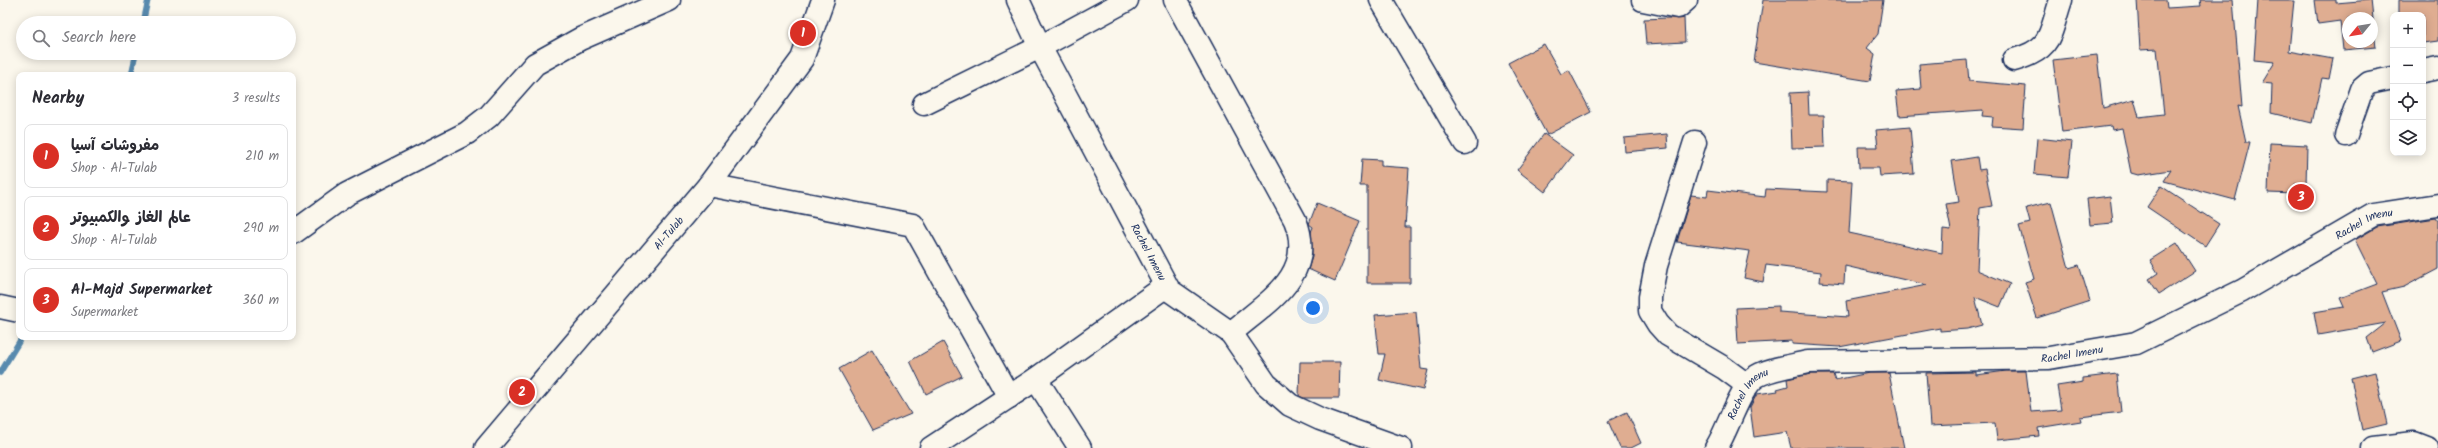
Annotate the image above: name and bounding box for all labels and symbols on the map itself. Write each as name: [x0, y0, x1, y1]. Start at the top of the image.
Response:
north arrow: [2342, 12, 2378, 48]
pin: 1: [790, 18, 816, 48]
pin: 3: [2288, 182, 2314, 212]
street label: Rachel Imenu: [2332, 204, 2395, 245]
street label: Al-Tulab: [650, 213, 689, 254]
street label: Rachel Imenu: [1125, 221, 1171, 285]
your location: [1303, 298, 1323, 318]
street label: Rachel Imenu: [2041, 341, 2105, 368]
street label: Rachel Imenu: [1723, 364, 1772, 423]
pin: 2: [509, 377, 535, 407]

